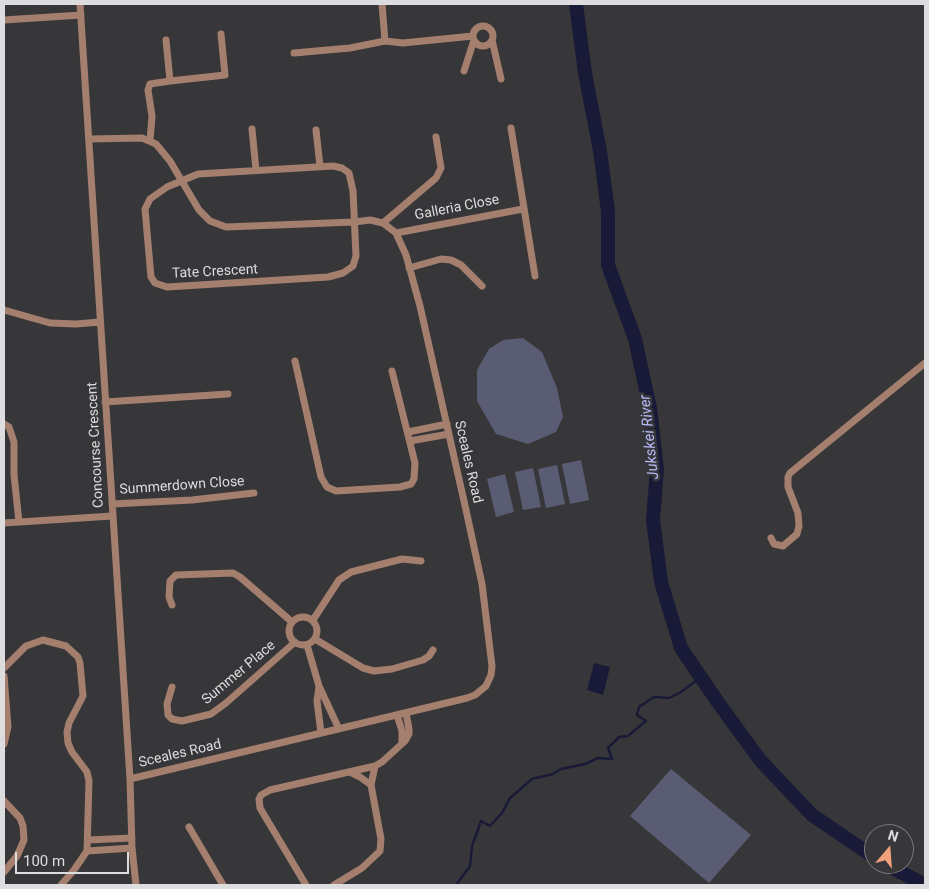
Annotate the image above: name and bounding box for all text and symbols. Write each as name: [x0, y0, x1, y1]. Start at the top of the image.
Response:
street label: Galleria Close: [413, 192, 501, 224]
street label: Tate Crescent: [172, 261, 258, 283]
street label: Concourse Crescent: [84, 382, 108, 508]
water label: Jukskei River: [637, 394, 663, 480]
street label: Sceales Road: [450, 419, 486, 505]
street label: Summerdown Close: [119, 473, 245, 499]
street label: Summer Place: [199, 637, 279, 709]
street label: Sceales Road: [137, 736, 223, 772]
north arrow: [864, 824, 914, 874]
text: N: [886, 827, 900, 845]
scale bar: [18, 842, 131, 874]
text: 100 m: [23, 852, 65, 870]

